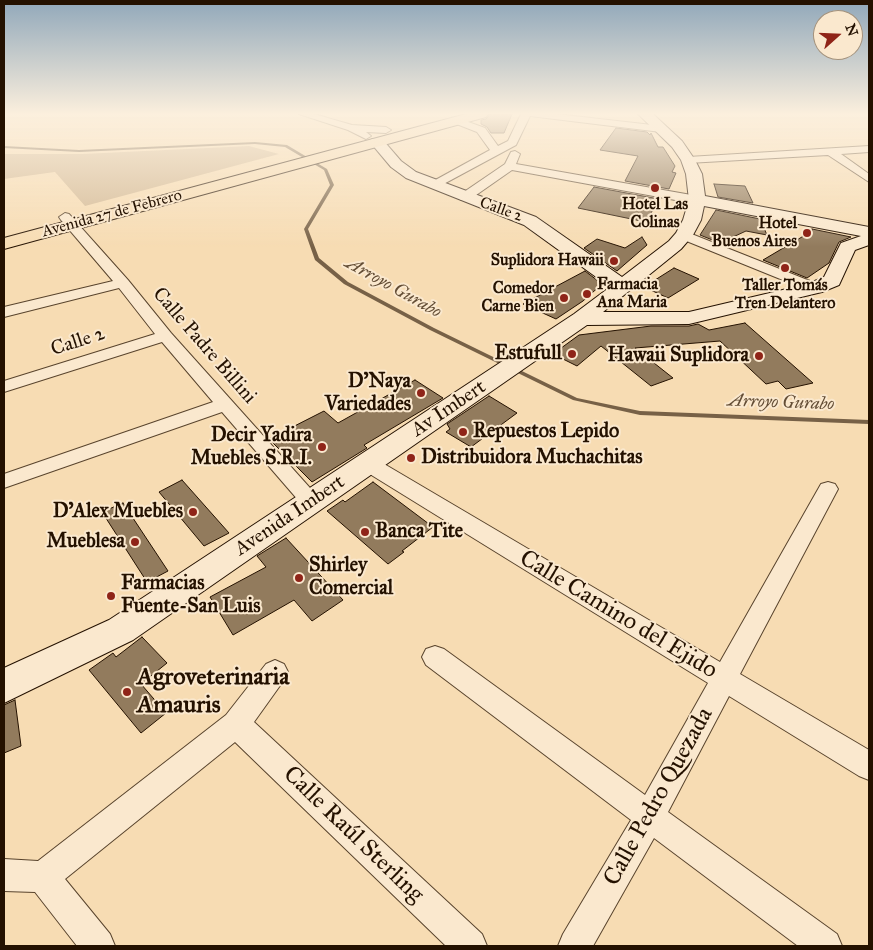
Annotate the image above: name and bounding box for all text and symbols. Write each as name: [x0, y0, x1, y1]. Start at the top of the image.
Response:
north arrow: [813, 10, 863, 60]
text: N: [842, 22, 862, 39]
marker: Hotel Las Colinas: [649, 182, 661, 194]
street label: Avenida 27 de Febrero: [40, 186, 184, 242]
street label: Calle 2: [477, 193, 525, 227]
place label: Hotel Las Colinas: [622, 195, 688, 233]
place label: Hotel Buenos Aires: [712, 214, 797, 252]
marker: Hotel Buenos Aires: [801, 227, 813, 239]
place label: Suplidora Hawaii: [491, 251, 604, 271]
water label: Arroyo Gurabo: [341, 253, 445, 323]
marker: Suplidora Hawaii: [608, 255, 620, 267]
marker: Taller Tomás Tren Delantero: [779, 262, 791, 274]
place label: Farmacia Ana Maria: [597, 275, 667, 313]
place label: Taller Tomás Tren Delantero: [735, 276, 835, 314]
place label: Comedor Carne Bien: [481, 279, 554, 317]
street label: Calle Padre Billini: [147, 283, 261, 409]
marker: Farmacia Ana Maria: [581, 288, 593, 300]
marker: Comedor Carne Bien: [558, 292, 570, 304]
street label: Calle 2: [48, 322, 108, 362]
place label: Estufull: [494, 342, 562, 366]
place label: Hawaii Suplidora: [608, 344, 749, 368]
marker: Estufull: [566, 348, 578, 360]
marker: Hawaii Suplidora: [753, 350, 765, 362]
place label: D'Naya Variedades: [325, 370, 411, 417]
street label: Av Imbert: [407, 375, 491, 443]
marker: D'Naya Variedades: [415, 387, 427, 399]
water label: Arroyo Gurabo: [727, 390, 835, 416]
place label: Repuestos Lepido: [473, 420, 619, 444]
place label: Decir Yadira Muebles S.R.I.: [191, 424, 312, 471]
marker: Repuestos Lepido: [457, 426, 469, 438]
marker: Decir Yadira Muebles S.R.I.: [316, 441, 328, 453]
place label: Distribuidora Muchachitas: [421, 446, 643, 470]
marker: Distribuidora Muchachitas: [405, 452, 417, 464]
street label: Avenida Imbert: [231, 470, 349, 562]
place label: D'Alex Muebles: [53, 500, 183, 524]
marker: D'Alex Muebles: [187, 506, 199, 518]
place label: Banca Tite: [375, 520, 463, 544]
marker: Banca Tite: [359, 526, 371, 538]
place label: Mueblesa: [47, 530, 125, 554]
marker: Mueblesa: [129, 536, 141, 548]
street label: Calle Camino del Ejido: [514, 545, 722, 685]
place label: Shirley Comercial: [309, 554, 393, 601]
place label: Farmacias Fuente-San Luis: [121, 572, 261, 619]
marker: Shirley Comercial: [293, 572, 305, 584]
marker: Farmacias Fuente-San Luis: [105, 590, 117, 602]
place label: Agroveterinaria Amauris: [137, 664, 289, 720]
marker: Agroveterinaria Amauris: [121, 686, 133, 698]
street label: Calle Pedro Quezada: [598, 703, 720, 891]
street label: Calle Raúl Sterling: [277, 761, 429, 909]

